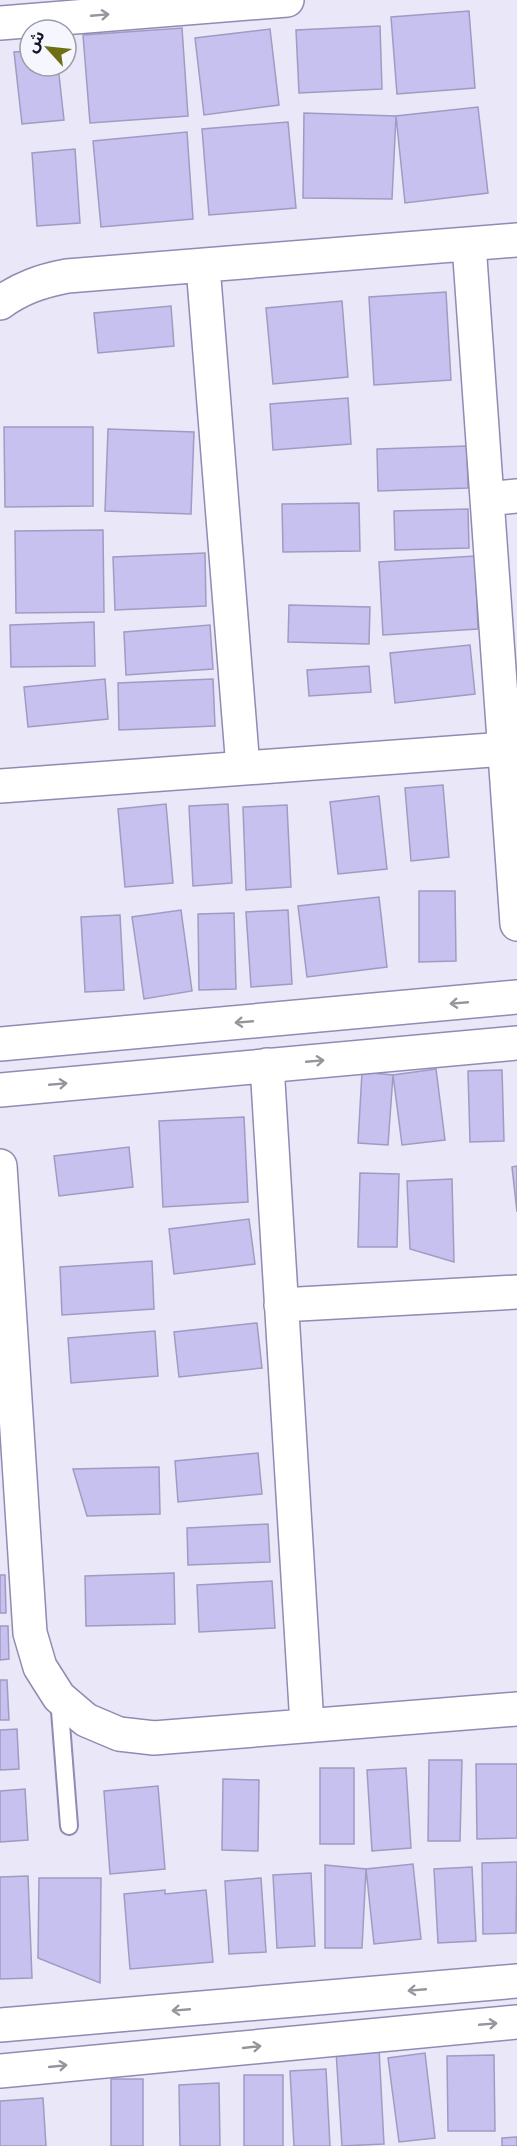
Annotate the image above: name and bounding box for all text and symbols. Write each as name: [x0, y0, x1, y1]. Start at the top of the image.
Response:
one-way arrow: [90, 9, 110, 20]
north arrow: [18, 18, 78, 78]
text: ش: [22, 27, 49, 56]
one-way arrow: [449, 998, 469, 1009]
one-way arrow: [234, 1017, 254, 1028]
one-way arrow: [305, 1055, 325, 1066]
one-way arrow: [48, 1078, 68, 1089]
one-way arrow: [407, 1984, 427, 1995]
one-way arrow: [171, 2005, 191, 2016]
one-way arrow: [478, 2018, 498, 2029]
one-way arrow: [242, 2041, 262, 2052]
one-way arrow: [48, 2060, 68, 2071]

